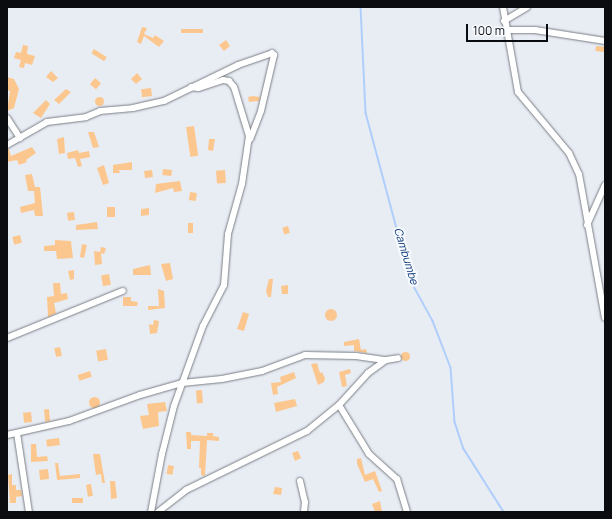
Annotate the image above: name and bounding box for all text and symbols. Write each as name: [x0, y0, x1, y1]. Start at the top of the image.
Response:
scale bar: [468, 16, 550, 42]
text: 100 m: [473, 22, 505, 39]
water label: Cambumbe: [391, 226, 421, 286]

